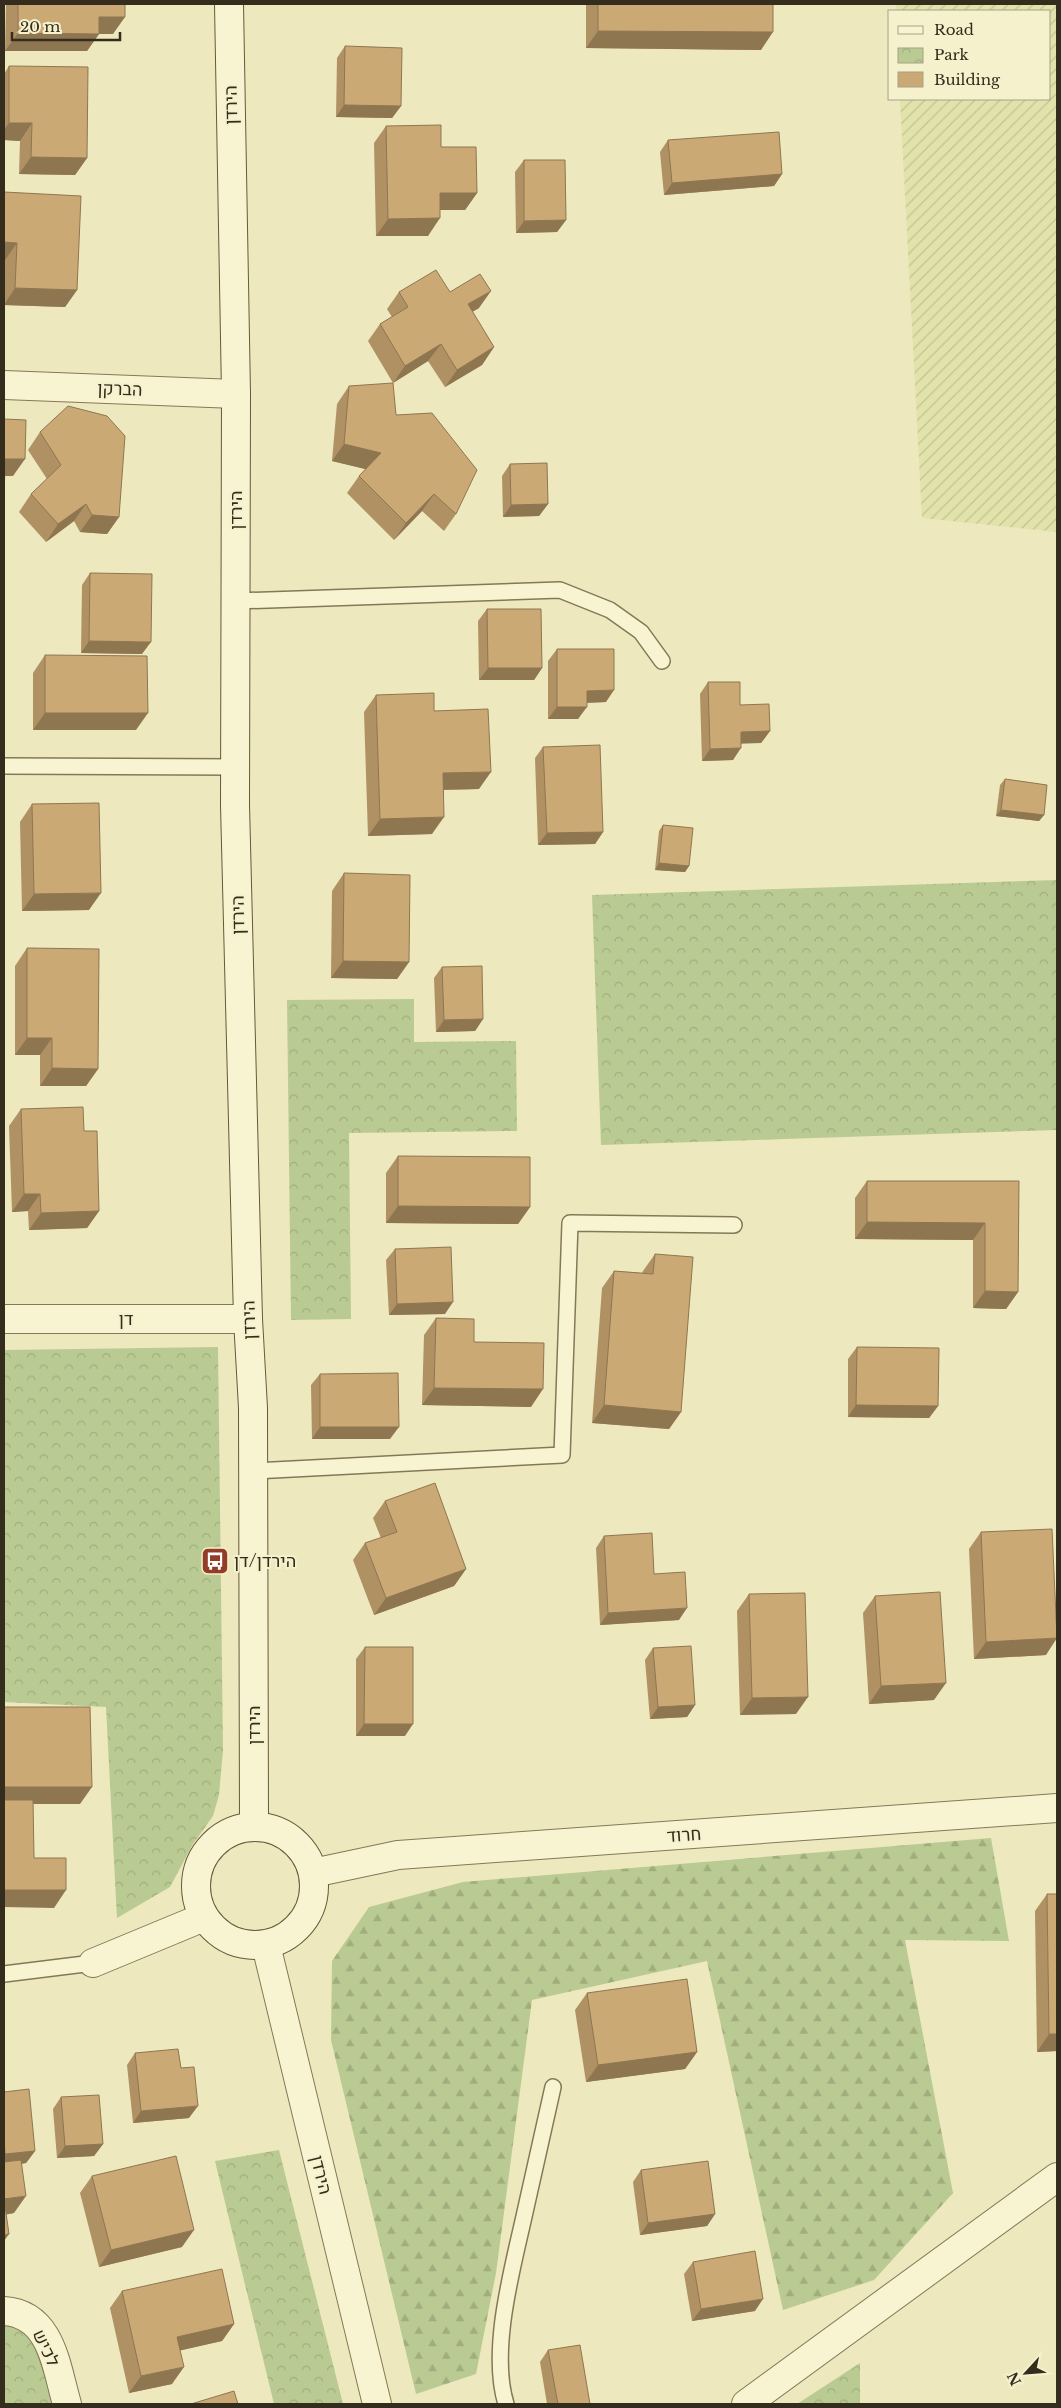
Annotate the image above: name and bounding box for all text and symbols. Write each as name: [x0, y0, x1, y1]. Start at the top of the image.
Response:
scale bar: [12, 10, 120, 42]
legend: [888, 10, 1051, 100]
text: 20 m: [20, 17, 60, 36]
text: Road: [934, 20, 974, 39]
text: Park: [934, 45, 970, 64]
text: Building: [934, 70, 1001, 89]
street label: הירדן: [220, 85, 242, 125]
street label: הברקן: [97, 377, 143, 401]
street label: הירדן: [225, 490, 247, 530]
street label: הירדן: [227, 895, 249, 935]
street label: הירדן: [237, 1300, 261, 1340]
street label: דן: [119, 1308, 133, 1330]
bus stop icon: הירדן/דן: [200, 1546, 230, 1576]
place label: הירדן/דן: [234, 1550, 296, 1572]
street label: הירדן: [243, 1705, 265, 1745]
street label: חרוד: [666, 1823, 702, 1847]
street label: הירדן: [306, 2153, 336, 2197]
street label: לכיש: [28, 2326, 64, 2370]
north arrow: [1001, 2348, 1051, 2398]
text: N: [1003, 2369, 1025, 2389]

